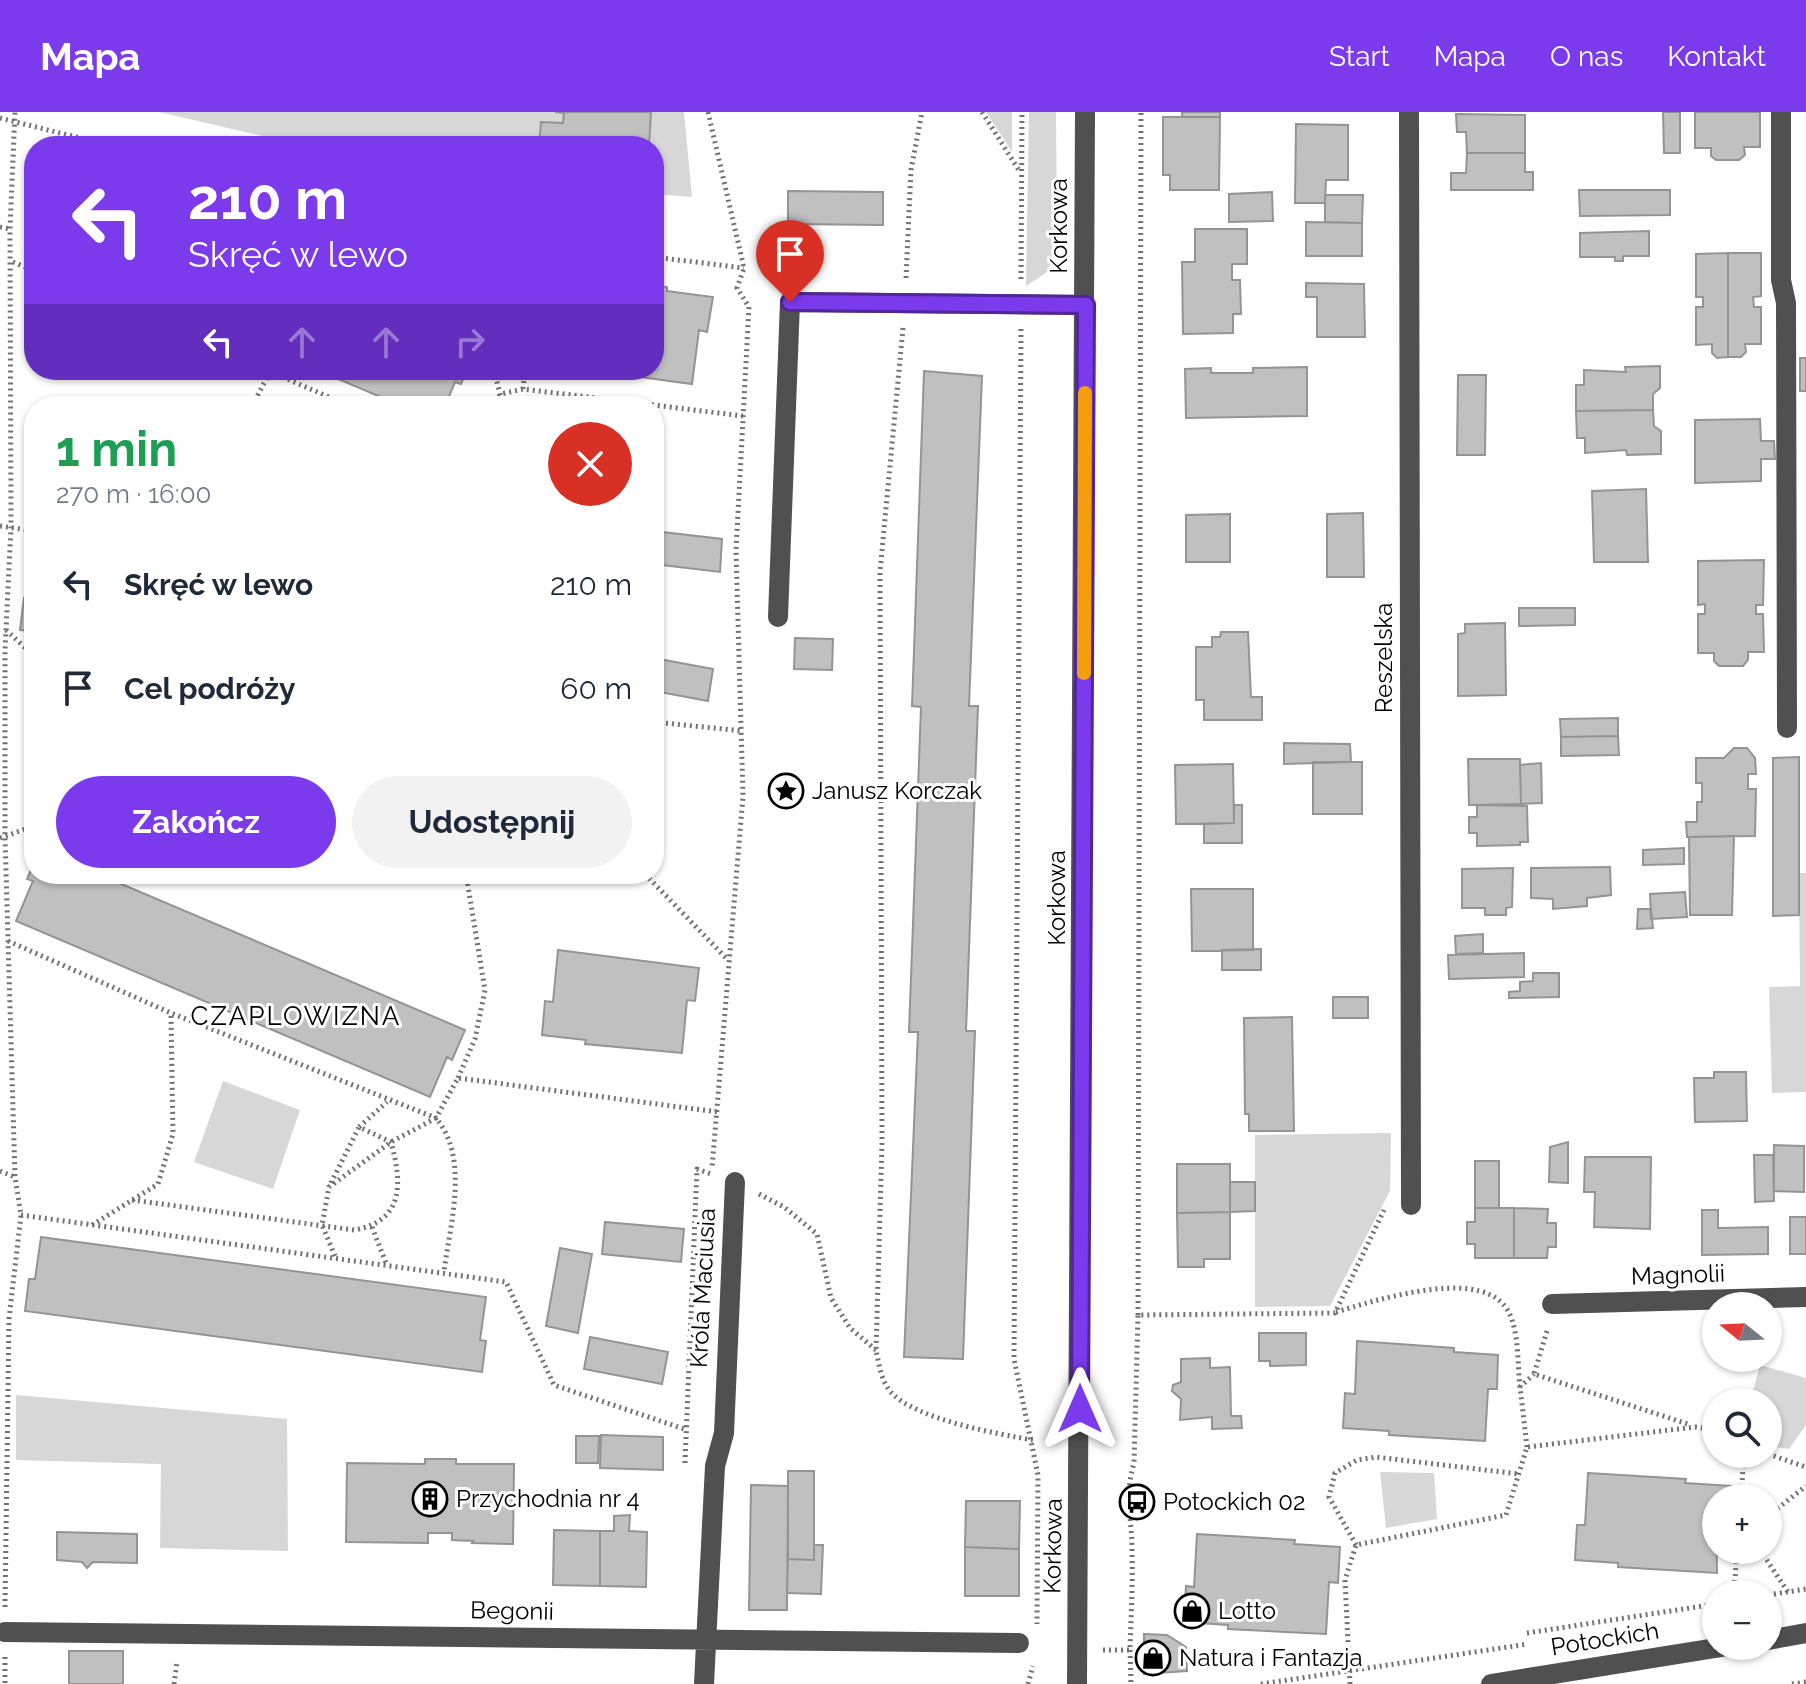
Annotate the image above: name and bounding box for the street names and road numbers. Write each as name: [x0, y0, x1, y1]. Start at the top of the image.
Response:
street label: Korkowa: [1044, 178, 1073, 274]
street label: Reszelska: [1369, 603, 1398, 713]
street label: Korkowa: [1042, 850, 1071, 946]
street label: Króla Maciusia: [684, 1207, 721, 1369]
street label: Magnolii: [1630, 1258, 1726, 1291]
street label: Korkowa: [1037, 1498, 1068, 1594]
street label: Begonii: [470, 1595, 554, 1626]
street label: Potockich: [1549, 1616, 1661, 1661]

